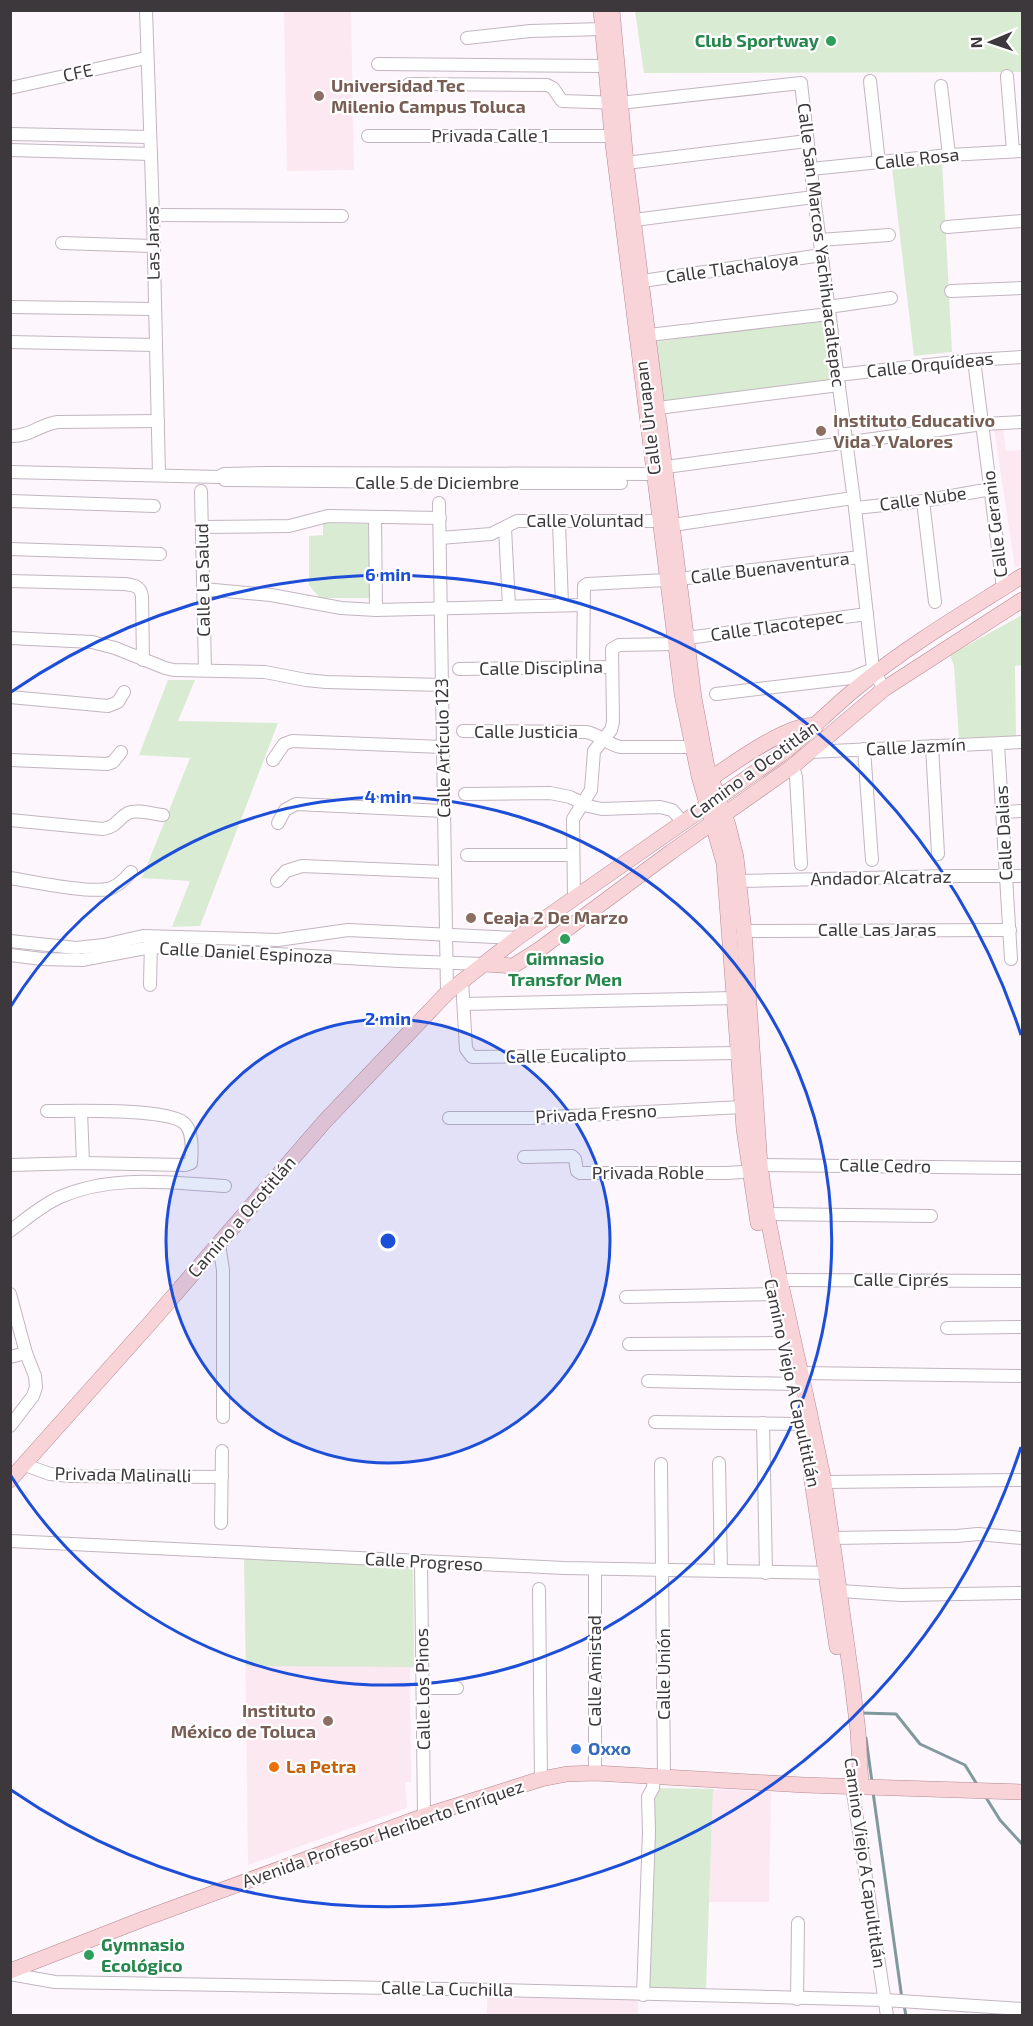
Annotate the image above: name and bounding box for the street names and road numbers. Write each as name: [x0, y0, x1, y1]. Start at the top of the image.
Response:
street label: CFE: [61, 58, 95, 86]
street label: Calle San Marcos Yachihuacaltepec: [794, 102, 850, 388]
street label: Privada Calle 1: [431, 124, 549, 146]
street label: Calle Rosa: [874, 143, 960, 173]
street label: Las Jaras: [140, 206, 164, 280]
street label: Calle Tlachaloya: [664, 247, 800, 287]
street label: Calle Orquídeas: [865, 346, 994, 382]
street label: Calle Uruapan: [629, 360, 665, 476]
street label: Calle Geranio: [977, 469, 1011, 579]
street label: Calle 5 de Diciembre: [355, 471, 519, 493]
street label: Calle Nube: [878, 481, 968, 515]
street label: Calle Voluntad: [526, 509, 644, 531]
street label: Calle La Salud: [190, 523, 214, 637]
street label: Calle Buenaventura: [689, 546, 850, 588]
street label: Calle Tlacotepec: [709, 605, 845, 645]
street label: Calle Disciplina: [479, 655, 603, 679]
street label: Calle Artículo 123: [430, 678, 454, 818]
street label: Camino a Ocotitlán: [685, 715, 822, 823]
street label: Calle Justicia: [474, 720, 578, 742]
street label: Calle Jazmín: [865, 732, 966, 760]
street label: Calle Dalias: [990, 785, 1016, 881]
street label: Andador Alcatraz: [810, 865, 952, 889]
street label: Calle Las Jaras: [818, 918, 936, 940]
street label: Calle Daniel Espinoza: [159, 936, 333, 968]
street label: Calle Eucalipto: [505, 1043, 627, 1067]
street label: Privada Fresno: [535, 1099, 657, 1127]
street label: Camino a Ocotitlán: [183, 1151, 300, 1282]
street label: Calle Cedro: [839, 1153, 931, 1177]
street label: Privada Roble: [592, 1161, 704, 1183]
street label: Calle Ciprés: [853, 1268, 949, 1290]
street label: Camino Viejo A Capultitlán: [760, 1276, 826, 1489]
street label: Privada Malinalli: [54, 1462, 192, 1486]
street label: Calle Progreso: [364, 1547, 484, 1575]
street label: Calle Amistad: [583, 1615, 605, 1727]
street label: Calle Los Pinos: [410, 1628, 434, 1750]
street label: Calle Unión: [652, 1628, 674, 1720]
street label: Camino Viejo A Capultitlán: [840, 1756, 892, 1970]
street label: Avenida Profesor Heriberto Enríquez: [239, 1774, 527, 1892]
street label: Calle La Cuchilla: [381, 1976, 513, 2000]

